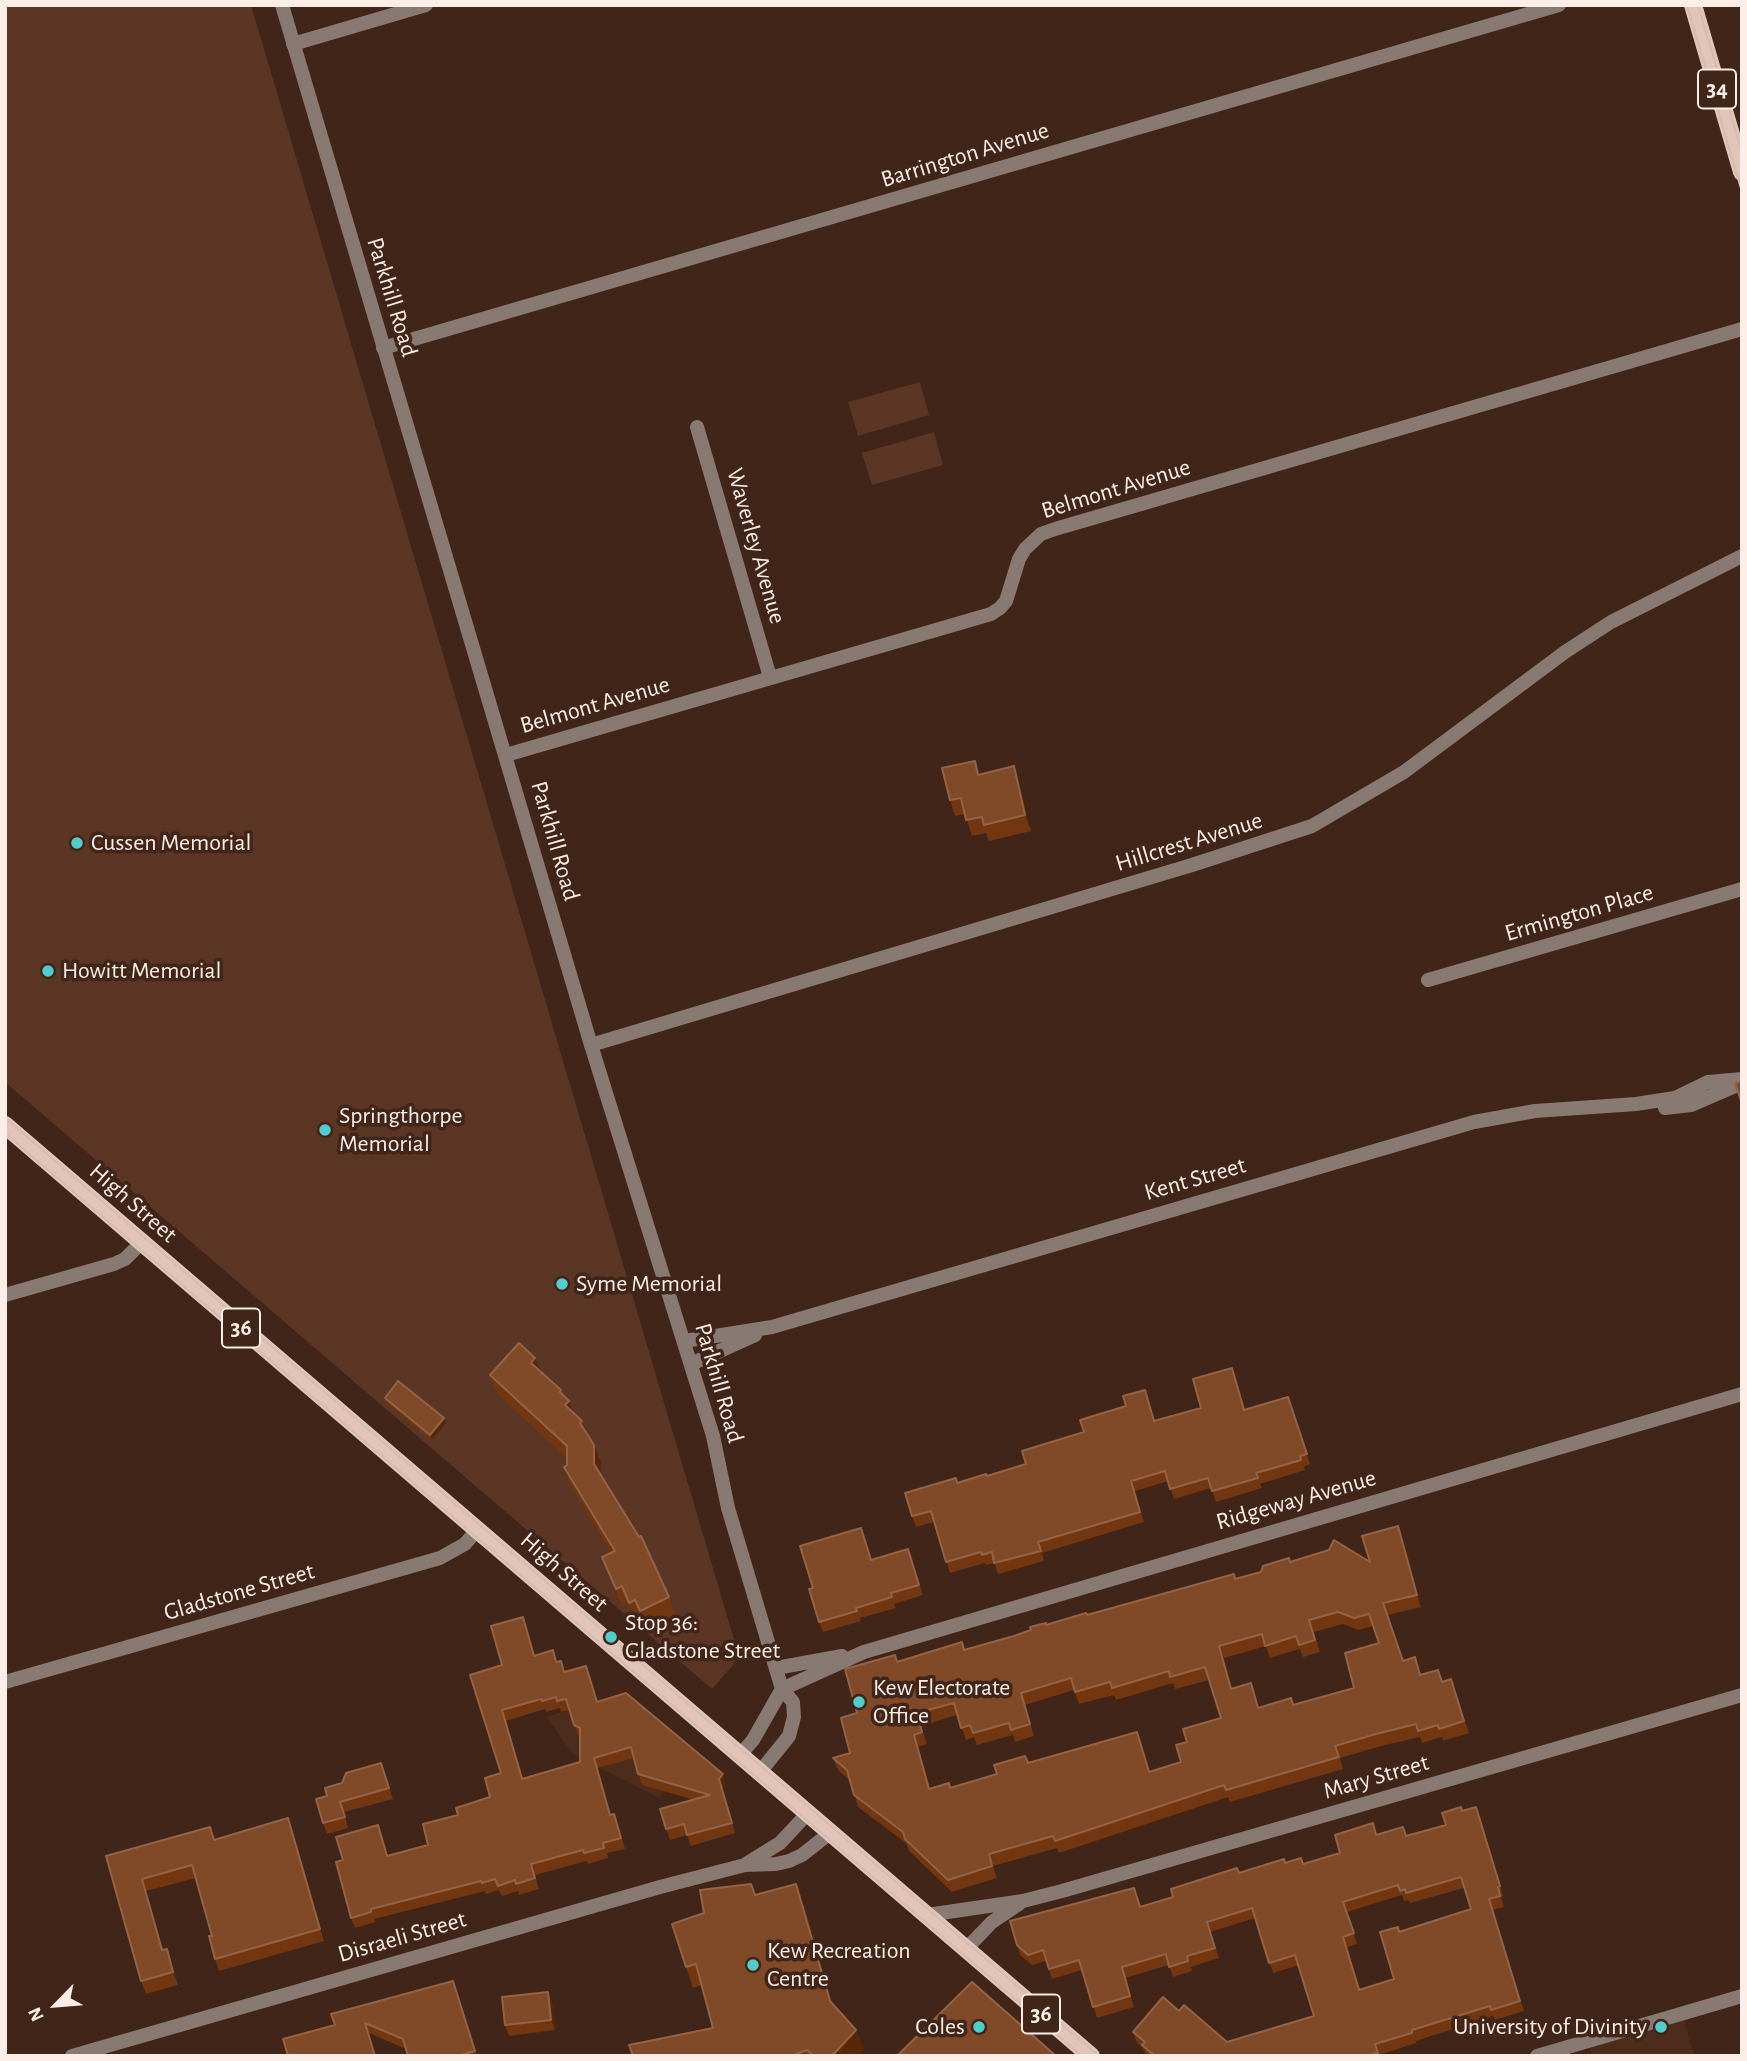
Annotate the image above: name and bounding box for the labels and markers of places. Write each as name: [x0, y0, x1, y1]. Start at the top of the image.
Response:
place label: Cussen Memorial: [91, 829, 251, 857]
marker: Cussen Memorial: [69, 835, 85, 851]
place label: Howitt Memorial: [62, 957, 221, 985]
marker: Howitt Memorial: [40, 963, 56, 979]
place label: Springthorpe Memorial: [339, 1102, 463, 1158]
marker: Springthorpe Memorial: [317, 1122, 333, 1138]
place label: Syme Memorial: [576, 1270, 722, 1298]
marker: Syme Memorial: [554, 1276, 570, 1292]
place label: Stop 36: Gladstone Street: [625, 1609, 780, 1665]
marker: Stop 36: Gladstone Street: [603, 1629, 619, 1645]
place label: Kew Electorate Office: [873, 1674, 1010, 1730]
marker: Kew Electorate Office: [851, 1694, 867, 1710]
place label: Kew Recreation Centre: [767, 1937, 911, 1993]
marker: Kew Recreation Centre: [745, 1957, 761, 1973]
place label: Coles: [915, 2013, 965, 2041]
place label: University of Divinity: [1453, 2013, 1647, 2041]
marker: Coles: [971, 2019, 987, 2035]
marker: University of Divinity: [1653, 2019, 1669, 2035]

